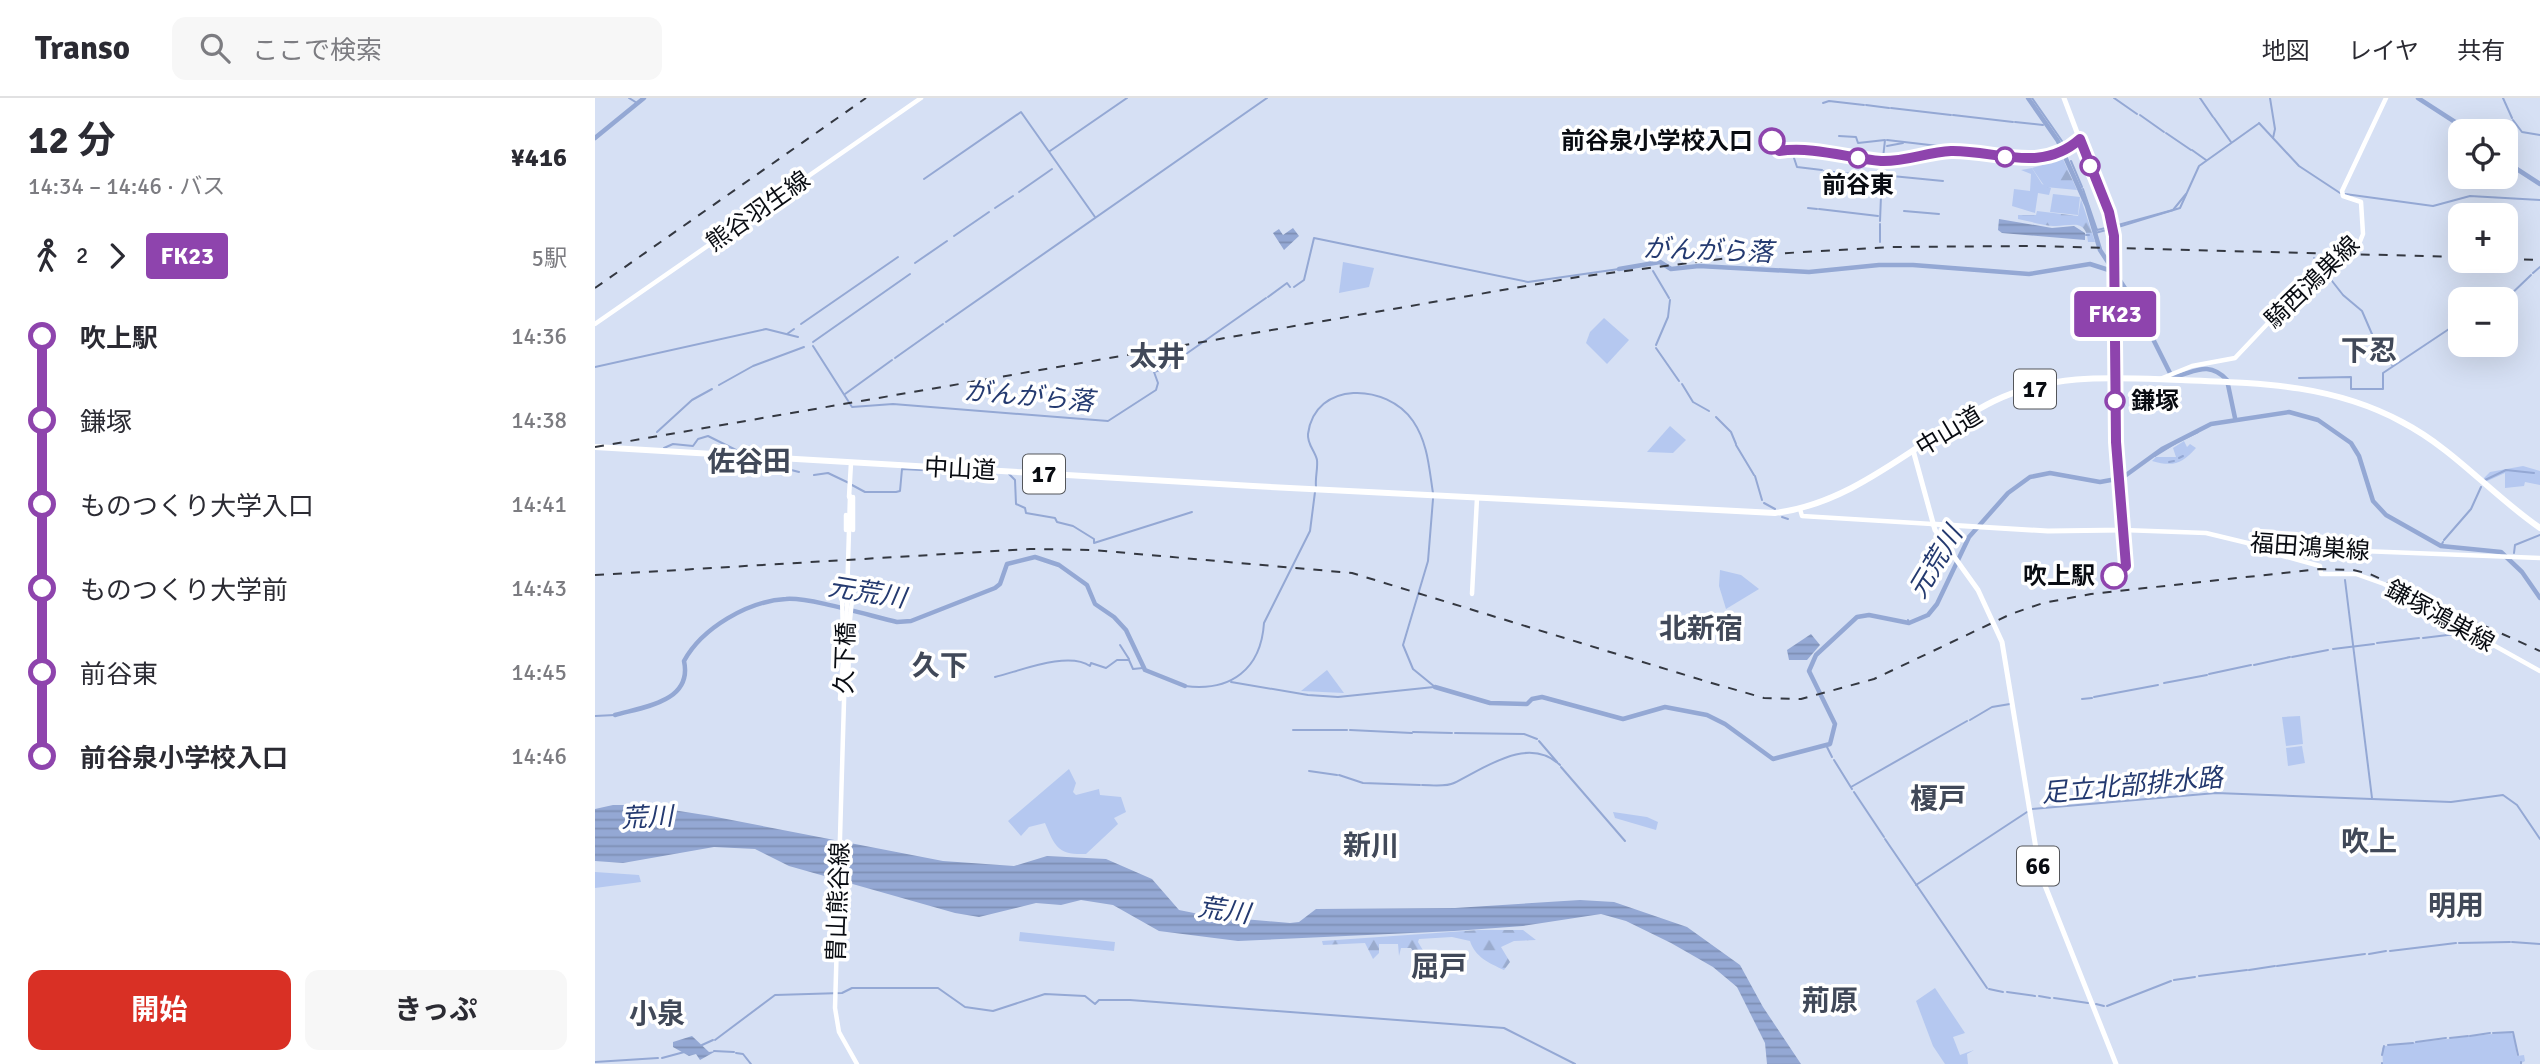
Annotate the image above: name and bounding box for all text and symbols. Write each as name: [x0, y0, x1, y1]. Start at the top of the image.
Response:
search box: [172, 17, 662, 80]
text: Transo: [35, 28, 130, 69]
icon: search: [196, 29, 234, 67]
text: ここで検索: [252, 35, 382, 67]
text: 地図: [2262, 36, 2310, 66]
text: レイヤ: [2348, 36, 2419, 66]
text: 共有: [2457, 36, 2505, 66]
text: 12 分: [28, 117, 115, 164]
map controls: [2448, 119, 2518, 357]
button: locate: [2448, 119, 2518, 189]
place label: 前谷泉小学校入口: [1561, 126, 1753, 156]
marker: 前谷泉小学校入口: [1759, 128, 1785, 154]
text: ¥416: [511, 142, 567, 174]
unlabelled marker: [1995, 147, 2015, 167]
marker: 前谷東: [1848, 148, 1868, 168]
unlabelled marker: [2080, 156, 2100, 176]
street label: 熊谷羽生線: [700, 164, 816, 258]
place label: 前谷東: [1822, 170, 1894, 200]
text: 14:34 – 14:46 · バス: [28, 172, 225, 201]
button: +: [2448, 203, 2518, 273]
street label: 騎西鴻巣線: [2258, 230, 2366, 334]
water label: がんがら落: [1642, 233, 1777, 269]
icon: walk: [28, 237, 66, 275]
icon: forward: [98, 237, 136, 275]
text: 2: [76, 241, 88, 270]
text: FK23: [160, 241, 214, 271]
text: 5駅: [532, 244, 567, 273]
button: −: [2448, 287, 2518, 357]
line badge: FK23: [2066, 291, 2164, 337]
text: FK23: [2088, 299, 2142, 329]
text: 14:36: [511, 322, 567, 351]
text: 吹上駅: [80, 323, 158, 355]
district label: 下忍: [2341, 334, 2397, 368]
district label: 太井: [1129, 340, 1185, 374]
road number: 17: [2014, 370, 2056, 408]
water label: がんがら落: [963, 375, 1099, 419]
place label: 鎌塚: [2131, 386, 2179, 416]
marker: 鎌塚: [2105, 391, 2125, 411]
street label: 中山道: [1910, 400, 1988, 462]
text: 14:38: [511, 406, 567, 435]
text: 鎌塚: [80, 407, 132, 439]
district label: 佐谷田: [707, 445, 791, 479]
street label: 中山道: [923, 452, 997, 486]
road number: 17: [1023, 454, 1065, 494]
text: 14:41: [511, 490, 567, 519]
text: ものつくり大学入口: [80, 491, 314, 523]
water label: 元荒川: [1902, 518, 1971, 604]
street label: 福田鴻巣線: [2249, 528, 2371, 566]
place label: 吹上駅: [2023, 561, 2095, 591]
marker: 吹上駅: [2101, 563, 2127, 589]
water label: 元荒川: [826, 571, 911, 615]
text: 14:43: [511, 574, 567, 603]
street label: 鎌塚鴻巣線: [2380, 574, 2500, 658]
text: ものつくり大学前: [80, 575, 288, 607]
district label: 北新宿: [1659, 612, 1743, 646]
street label: 久下橋: [829, 621, 861, 695]
district label: 久下: [912, 649, 968, 683]
text: 14:45: [511, 658, 567, 687]
text: 前谷東: [80, 659, 158, 691]
text: 14:46: [511, 742, 567, 771]
text: 前谷泉小学校入口: [80, 743, 288, 775]
water label: 足立北部排水路: [2040, 762, 2226, 810]
district label: 榎戸: [1910, 782, 1966, 816]
water label: 荒川: [620, 801, 677, 835]
district label: 吹上: [2341, 825, 2397, 859]
district label: 新川: [1343, 829, 1399, 863]
street label: 胄山熊谷線: [821, 842, 855, 962]
road number: 66: [2017, 846, 2059, 886]
district label: 明用: [2428, 889, 2484, 923]
water label: 荒川: [1196, 892, 1255, 931]
district label: 屈戸: [1411, 950, 1467, 984]
button: 開始: [28, 970, 291, 1050]
button: きっぷ: [305, 970, 567, 1050]
district label: 荊原: [1802, 984, 1858, 1018]
district label: 小泉: [629, 997, 685, 1031]

